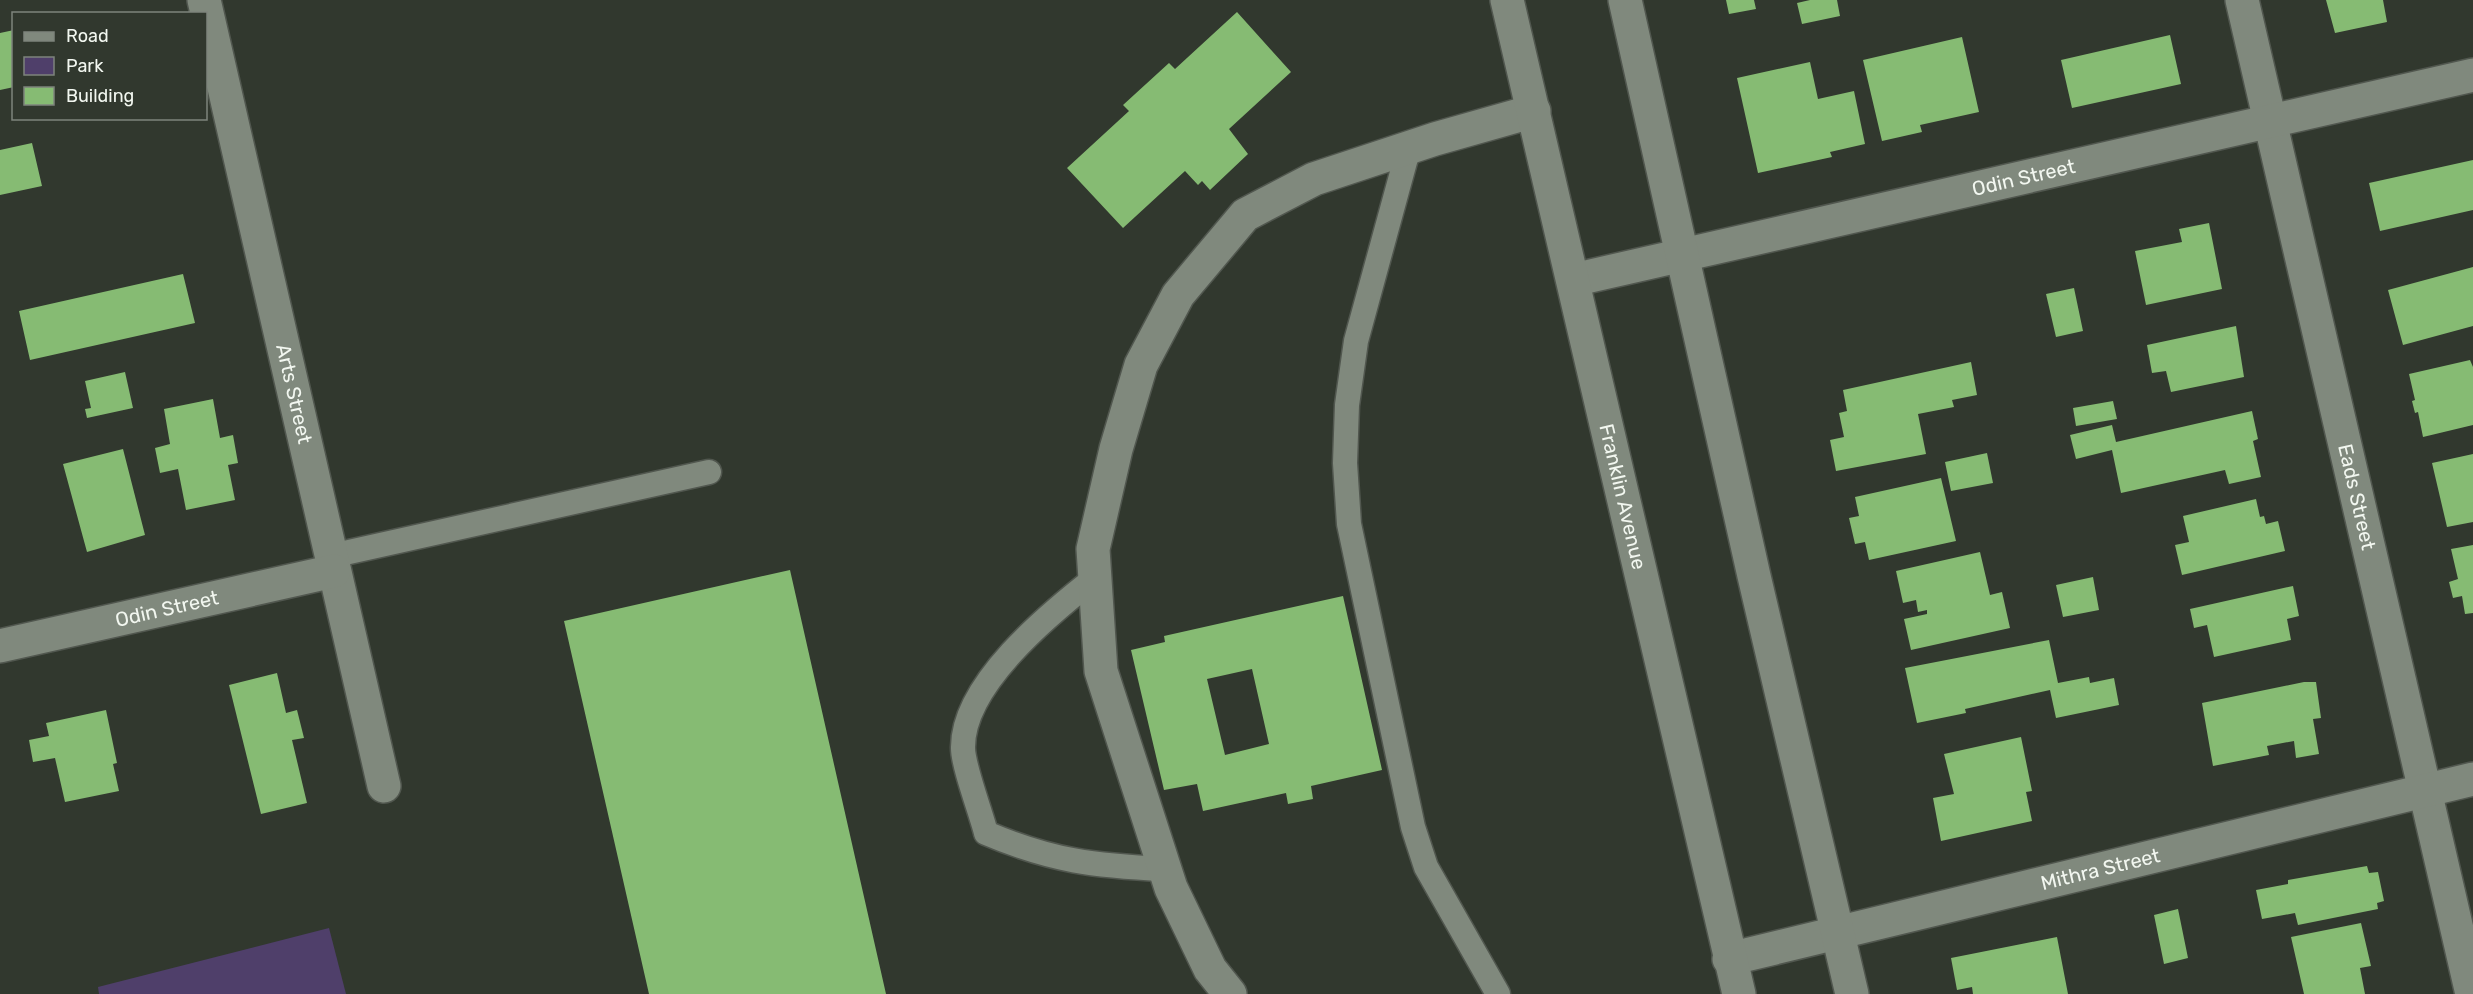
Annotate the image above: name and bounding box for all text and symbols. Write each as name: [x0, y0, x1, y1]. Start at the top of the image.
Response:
legend: [12, 12, 207, 120]
text: Road: [66, 25, 109, 47]
text: Park: [66, 55, 104, 77]
text: Building: [66, 85, 134, 107]
street label: Odin Street: [1970, 154, 2078, 201]
street label: Arts Street: [271, 342, 317, 446]
street label: Franklin Avenue: [1594, 422, 1651, 572]
street label: Eads Street: [2333, 442, 2381, 552]
street label: Odin Street: [113, 585, 221, 632]
street label: Mithra Street: [2038, 843, 2163, 895]

